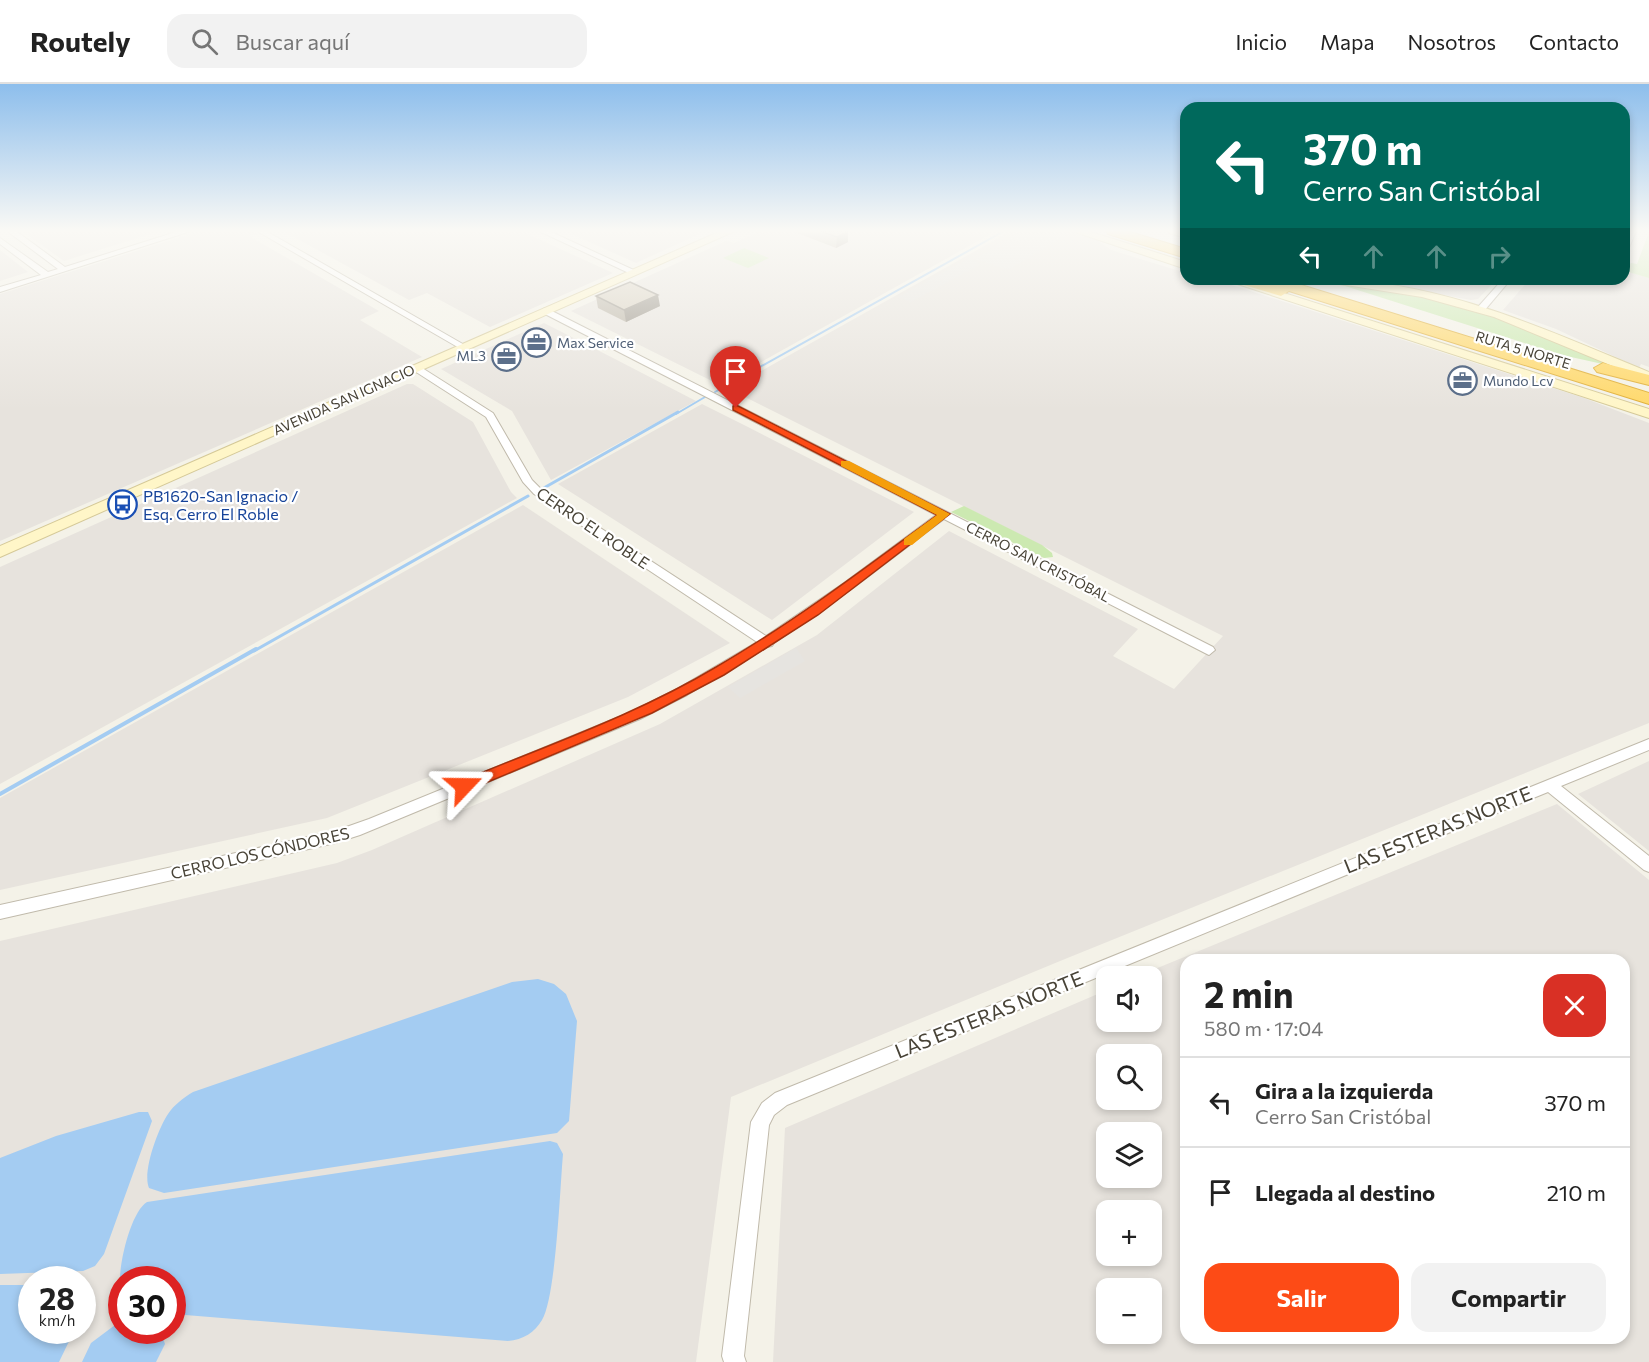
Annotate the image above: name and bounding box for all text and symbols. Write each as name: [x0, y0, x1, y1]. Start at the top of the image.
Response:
search box: [167, 14, 587, 68]
text: Routely: [30, 24, 131, 58]
icon: search: [188, 25, 221, 58]
text: Buscar aquí: [236, 28, 350, 55]
text: Inicio: [1235, 29, 1287, 54]
text: Mapa: [1320, 29, 1374, 54]
text: Nosotros: [1407, 29, 1496, 54]
text: Contacto: [1529, 29, 1619, 54]
text: 370 m: [1303, 122, 1422, 174]
icon: left: [1204, 126, 1282, 204]
text: Cerro San Cristóbal: [1303, 174, 1541, 207]
icon: left: [1294, 240, 1327, 273]
icon: ahead: [1357, 240, 1390, 273]
icon: ahead: [1420, 240, 1453, 273]
icon: right: [1483, 240, 1516, 273]
office icon: Max Service: [520, 327, 552, 359]
street label: RUTA 5 NORTE: [1474, 327, 1573, 372]
place label: Max Service: [557, 334, 634, 351]
office icon: ML3: [491, 340, 523, 372]
pin: [710, 346, 761, 408]
place label: ML3: [457, 347, 486, 364]
icon: arrive: [719, 355, 752, 388]
street label: AVENIDA SAN IGNACIO: [270, 361, 417, 438]
office icon: Mundo Lcv: [1446, 365, 1478, 397]
place label: Mundo Lcv: [1483, 372, 1553, 389]
street label: CERRO EL ROBLE: [533, 483, 653, 572]
place label: PB1620-San Ignacio / Esq. Cerro El Roble: [143, 486, 298, 523]
bus stop icon: PB1620-San Ignacio / Esq. Cerro El Roble: [106, 489, 138, 521]
street label: CERRO SAN CRISTÓBAL: [963, 518, 1113, 605]
position arrow: [432, 754, 496, 818]
street label: LAS ESTERAS NORTE: [1340, 780, 1535, 878]
street label: CERRO LOS CÓNDORES: [169, 823, 351, 882]
street label: LAS ESTERAS NORTE: [891, 965, 1086, 1063]
map controls: [1096, 966, 1162, 1344]
button: sound: [1096, 966, 1162, 1032]
text: 2 min: [1204, 971, 1294, 1015]
button: close: [1543, 974, 1606, 1037]
text: 580 m · 17:04: [1204, 1016, 1323, 1040]
button: search: [1096, 1044, 1162, 1110]
text: Gira a la izquierda: [1255, 1077, 1433, 1104]
icon: left: [1204, 1086, 1237, 1119]
text: 370 m: [1544, 1089, 1606, 1116]
text: Cerro San Cristóbal: [1255, 1104, 1431, 1128]
button: layers: [1096, 1122, 1162, 1188]
icon: arrive: [1204, 1176, 1237, 1209]
text: Llegada al destino: [1255, 1179, 1435, 1206]
text: 210 m: [1547, 1179, 1606, 1206]
button: +: [1096, 1200, 1162, 1266]
button: Salir: [1204, 1263, 1399, 1332]
button: Compartir: [1411, 1263, 1606, 1332]
speed limit sign: 30: [108, 1266, 186, 1344]
button: −: [1096, 1278, 1162, 1344]
text: 28: [39, 1279, 75, 1316]
text: km/h: [39, 1311, 75, 1329]

